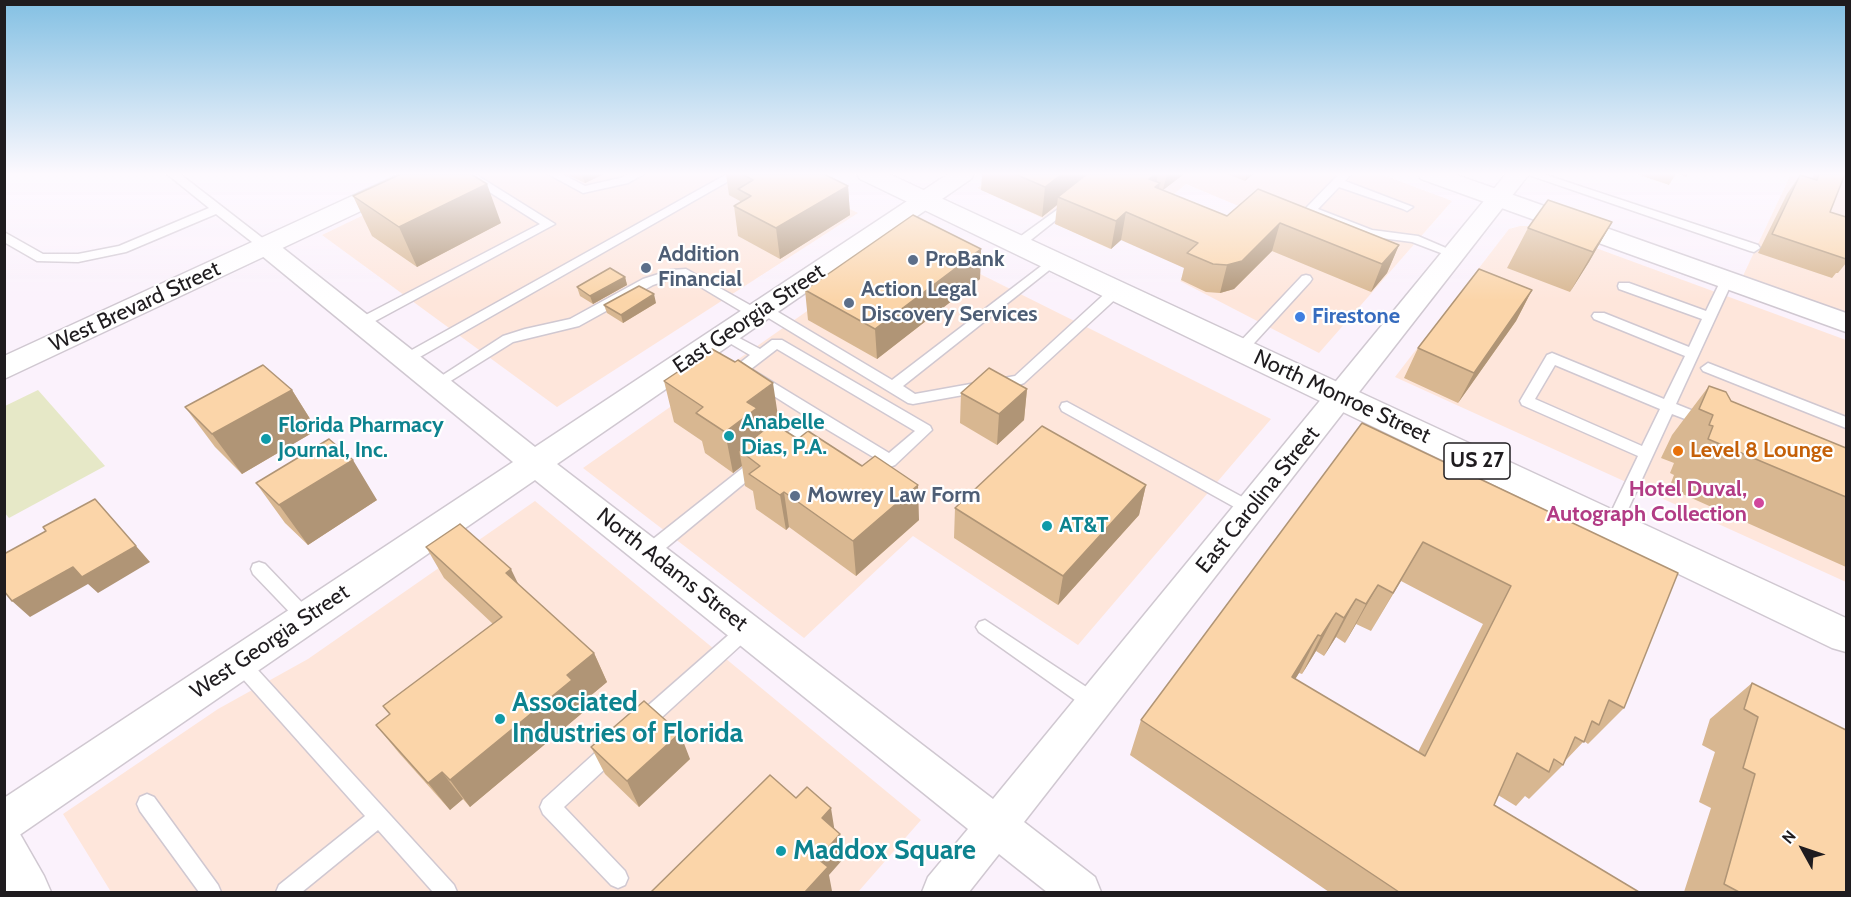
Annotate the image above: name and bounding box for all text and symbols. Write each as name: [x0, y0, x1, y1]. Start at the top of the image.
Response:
place label: Addition Financial: [658, 242, 742, 294]
place label: ProBank: [925, 247, 1005, 273]
marker: ProBank: [906, 253, 920, 267]
street label: West Brevard Street: [46, 256, 224, 358]
street label: East Georgia Street: [668, 259, 830, 379]
marker: Addition Financial: [639, 261, 653, 275]
place label: Action Legal Discovery Services: [861, 277, 1038, 328]
marker: Action Legal Discovery Services: [842, 296, 856, 310]
place label: Firestone: [1312, 304, 1400, 330]
marker: Firestone: [1293, 310, 1307, 324]
street label: North Monroe Street: [1249, 344, 1435, 450]
place label: Anabelle Dias, P.A.: [741, 410, 827, 462]
place label: Florida Pharmacy Journal, Inc.: [278, 413, 444, 464]
street label: East Carolina Street: [1191, 421, 1325, 579]
marker: Anabelle Dias, P.A.: [722, 429, 736, 443]
marker: Florida Pharmacy Journal, Inc.: [259, 432, 273, 446]
place label: Level 8 Lounge: [1690, 438, 1833, 464]
road number: US 27: [1444, 443, 1510, 479]
marker: Level 8 Lounge: [1671, 444, 1685, 458]
place label: Hotel Duval, Autograph Collection: [1547, 477, 1747, 528]
place label: Mowrey Law Form: [807, 483, 981, 509]
marker: Mowrey Law Form: [788, 489, 802, 503]
marker: Hotel Duval, Autograph Collection: [1752, 496, 1766, 510]
street label: North Adams Street: [591, 503, 753, 637]
place label: AT&T: [1059, 513, 1108, 539]
marker: AT&T: [1040, 519, 1054, 533]
street label: West Georgia Street: [186, 579, 354, 705]
place label: Associated Industries of Florida: [512, 687, 743, 750]
marker: Associated Industries of Florida: [493, 712, 507, 726]
north arrow: [1773, 819, 1833, 879]
text: N: [1778, 827, 1800, 848]
place label: Maddox Square: [793, 835, 976, 867]
marker: Maddox Square: [774, 844, 788, 858]

